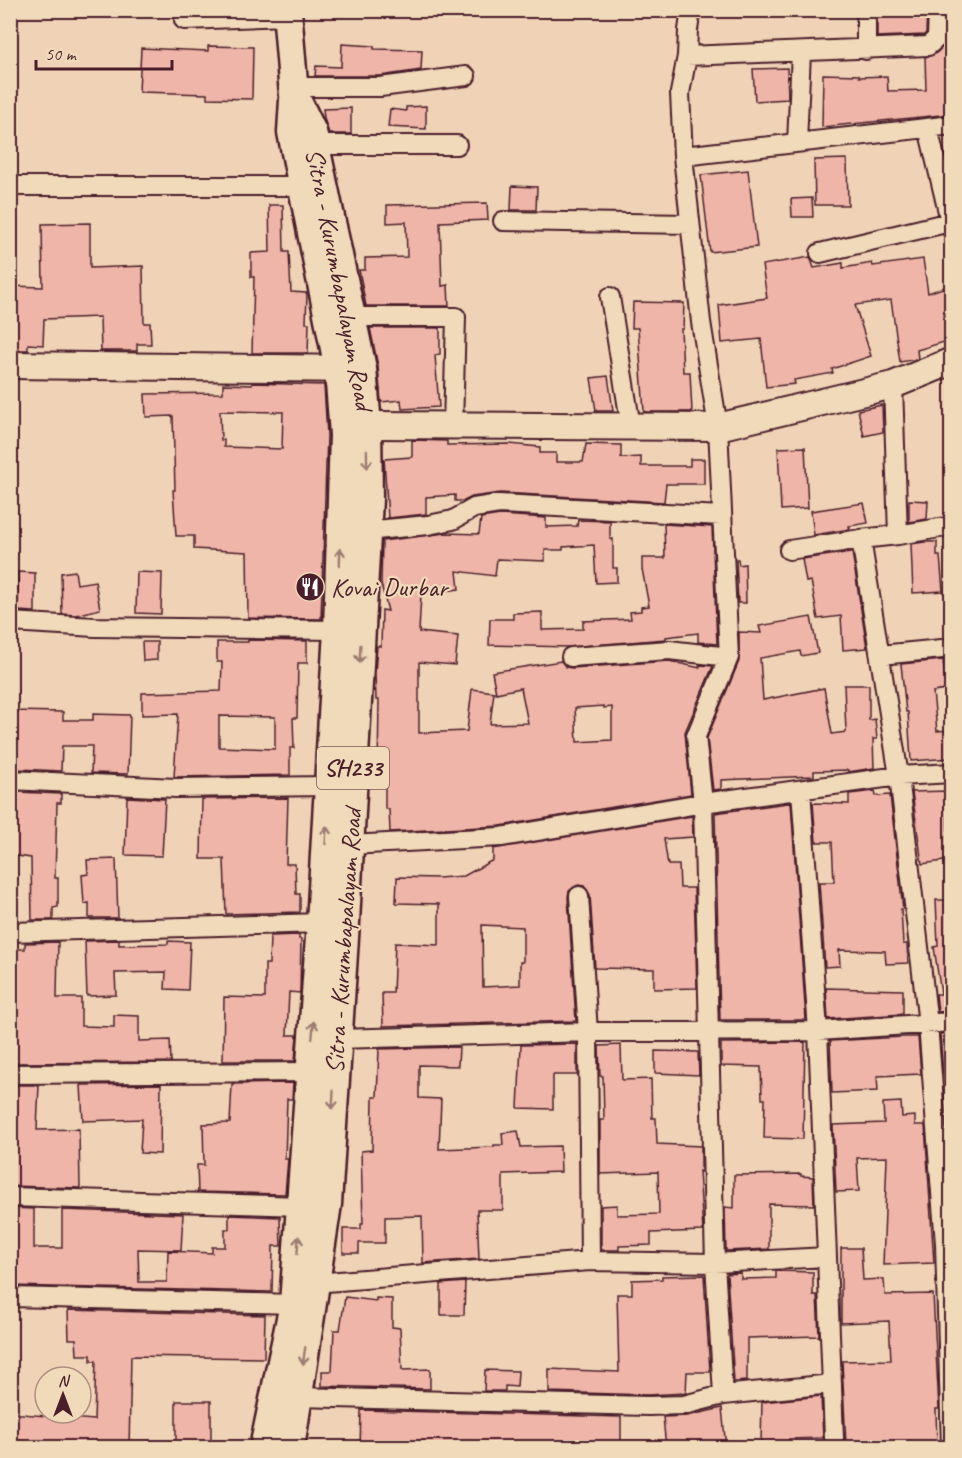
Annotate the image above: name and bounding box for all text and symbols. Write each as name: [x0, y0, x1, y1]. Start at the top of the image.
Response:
scale bar: [36, 33, 172, 71]
text: 50 m: [45, 43, 78, 65]
street label: Sitra - Kurumbapalayam Road: [298, 146, 382, 416]
one-way arrow: [362, 449, 373, 469]
one-way arrow: [335, 547, 346, 567]
restaurant icon: Kovai Durbar: [294, 571, 326, 603]
place label: Kovai Durbar: [331, 571, 450, 604]
one-way arrow: [354, 644, 365, 663]
road number: SH233: [317, 747, 389, 789]
street label: Sitra - Kurumbapalayam Road: [318, 804, 369, 1074]
one-way arrow: [320, 826, 331, 846]
one-way arrow: [308, 1020, 319, 1040]
one-way arrow: [327, 1090, 338, 1110]
one-way arrow: [293, 1236, 304, 1256]
one-way arrow: [298, 1346, 309, 1366]
north arrow: [33, 1365, 93, 1425]
text: N: [58, 1371, 71, 1391]

